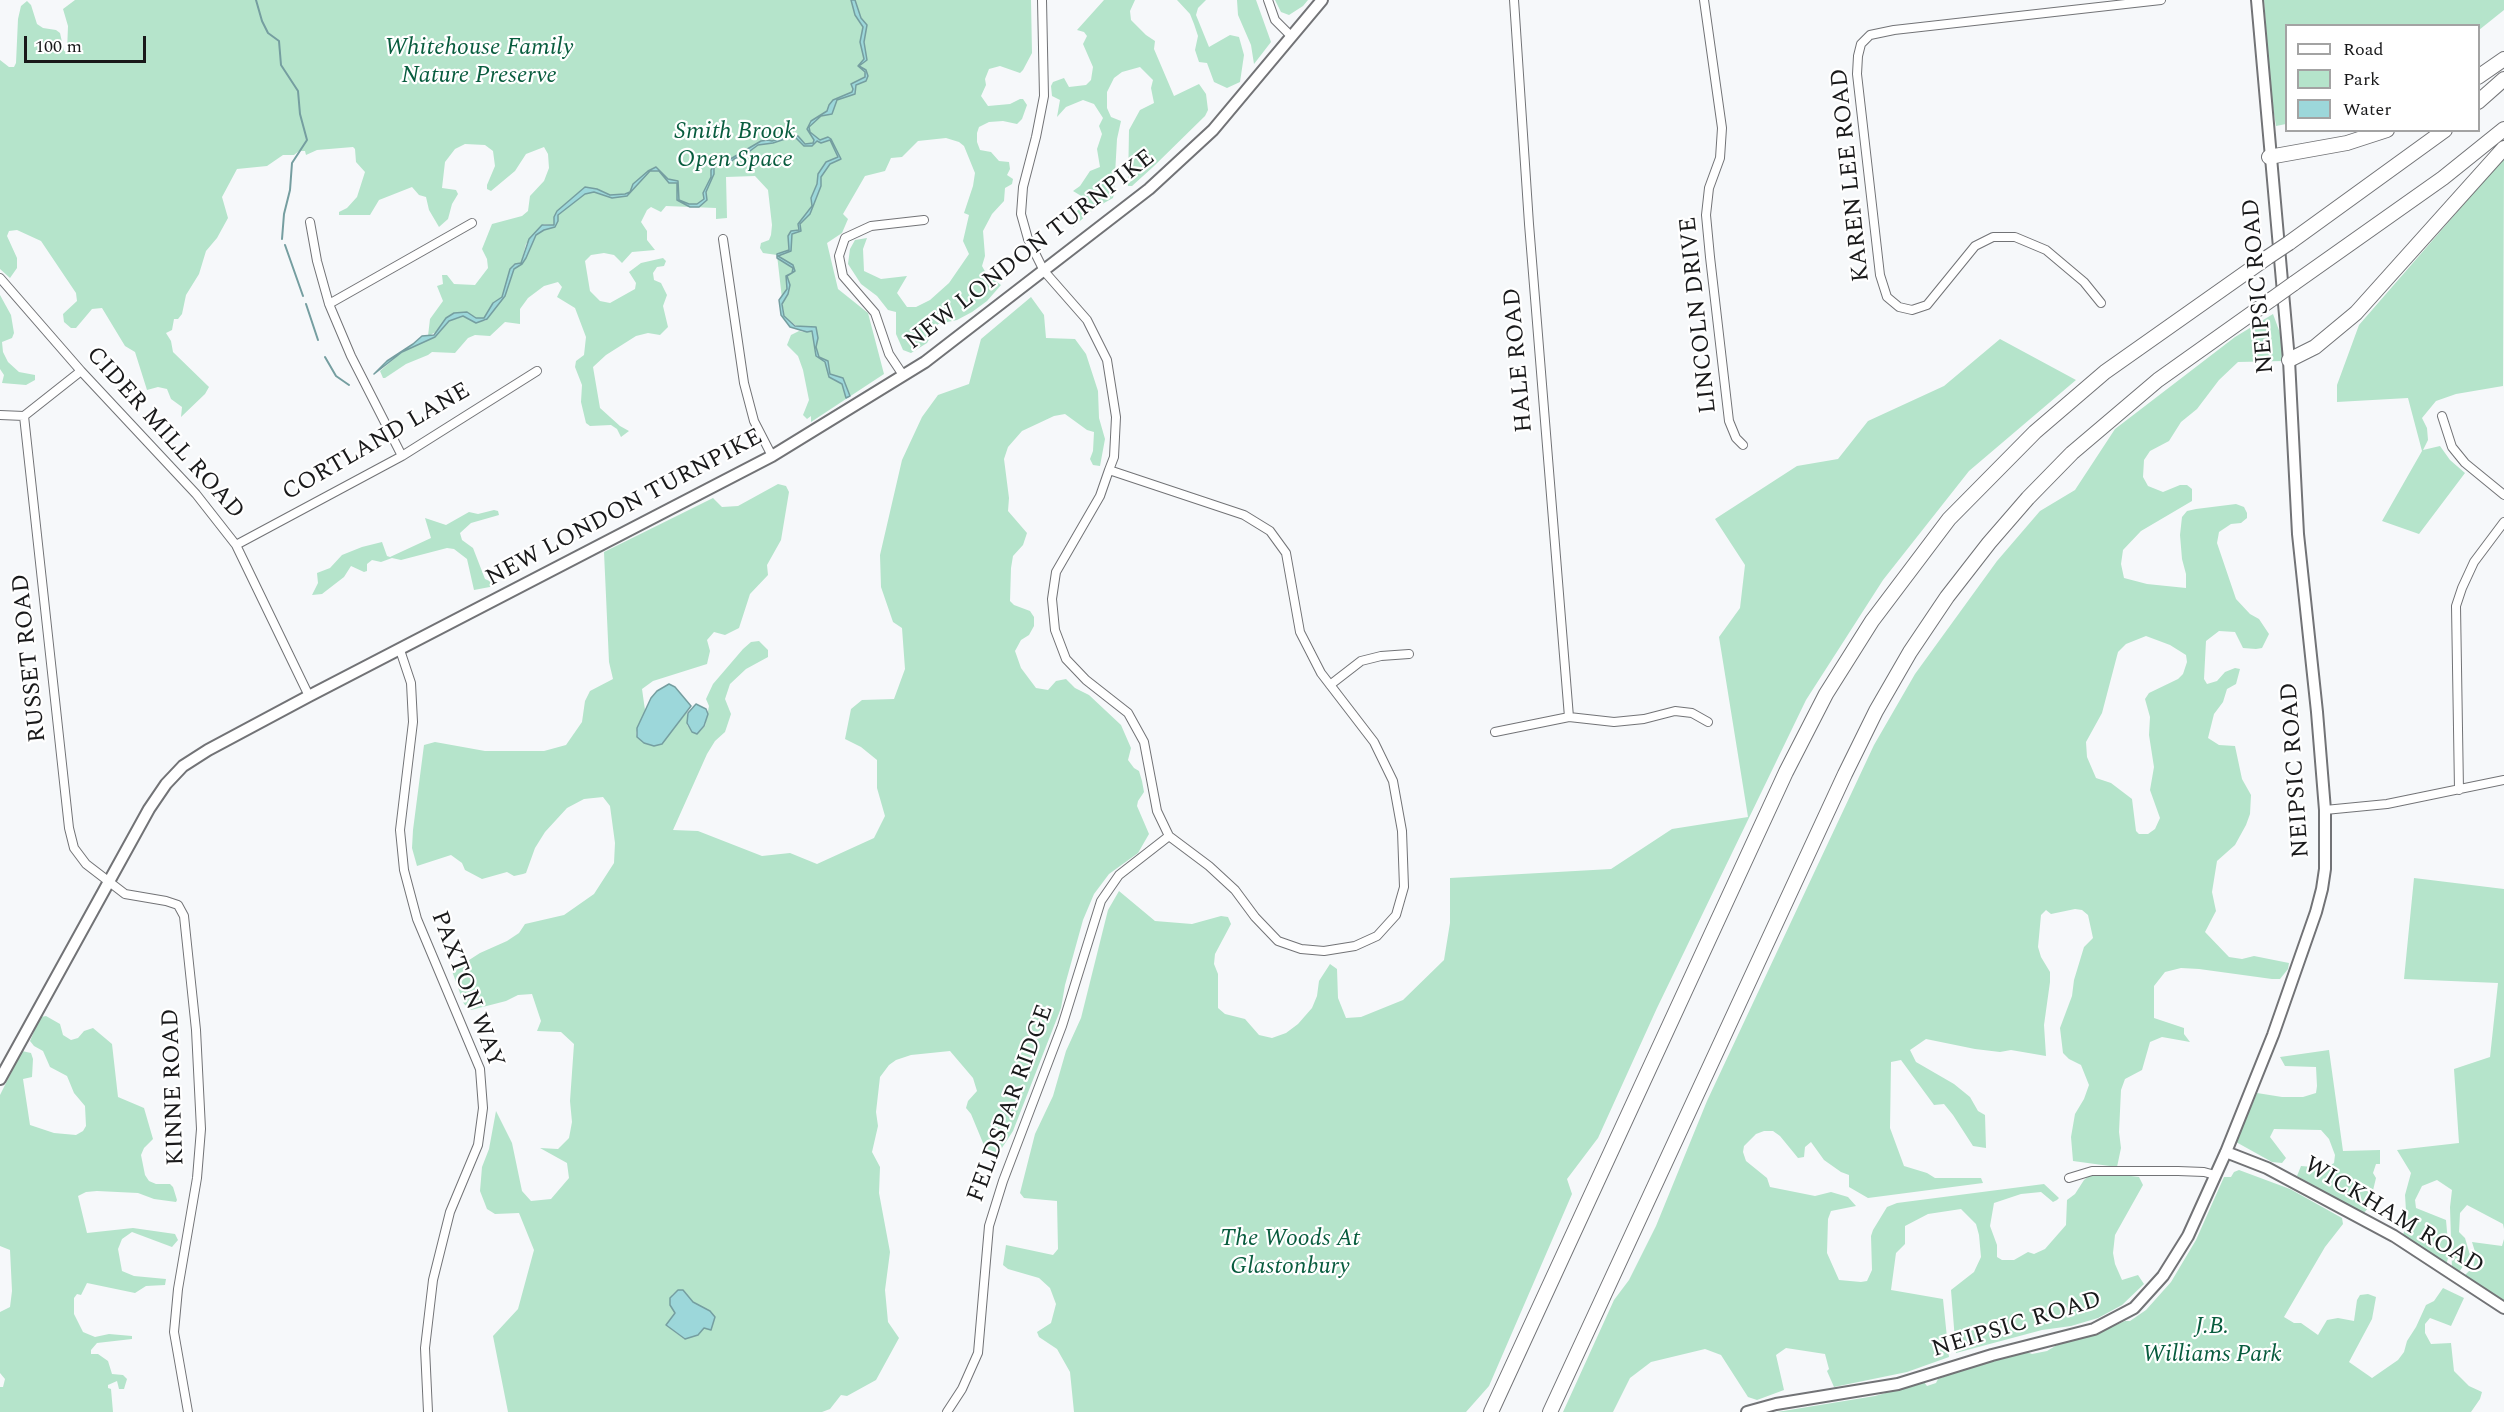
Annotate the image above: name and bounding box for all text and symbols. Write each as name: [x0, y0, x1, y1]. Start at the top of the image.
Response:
scale bar: [27, 24, 148, 62]
legend: [2285, 24, 2480, 132]
text: 100 m: [35, 33, 82, 60]
park label: Whitehouse Family Nature Preserve: [384, 35, 574, 91]
text: Road: [2343, 36, 2384, 63]
text: Park: [2343, 66, 2380, 93]
street label: KAREN LEE ROAD: [1826, 67, 1878, 283]
text: Water: [2343, 96, 2391, 123]
park label: Smith Brook Open Space: [674, 119, 796, 175]
street label: NEW LONDON TURNPIKE: [900, 145, 1162, 357]
street label: NEIPSIC ROAD: [2238, 197, 2282, 375]
street label: LINCOLN DRIVE: [1675, 215, 1725, 415]
street label: HALE ROAD: [1499, 286, 1541, 434]
street label: CIDER MILL ROAD: [79, 342, 249, 526]
street label: CORTLAND LANE: [278, 378, 476, 508]
street label: NEW LONDON TURNPIKE: [482, 424, 768, 594]
street label: RUSSET ROAD: [8, 572, 54, 744]
street label: NEIPSIC ROAD: [2277, 681, 2317, 859]
street label: PAXTON WAY: [423, 908, 509, 1072]
street label: FELDSPAR RIDGE: [963, 1001, 1061, 1207]
street label: KINNE ROAD: [158, 1008, 192, 1166]
street label: WICKHAM ROAD: [2298, 1152, 2488, 1282]
park label: The Woods At Glastonbury: [1220, 1226, 1360, 1282]
street label: NEIPSIC ROAD: [1929, 1287, 2105, 1365]
park label: J.B. Williams Park: [2142, 1314, 2282, 1370]

